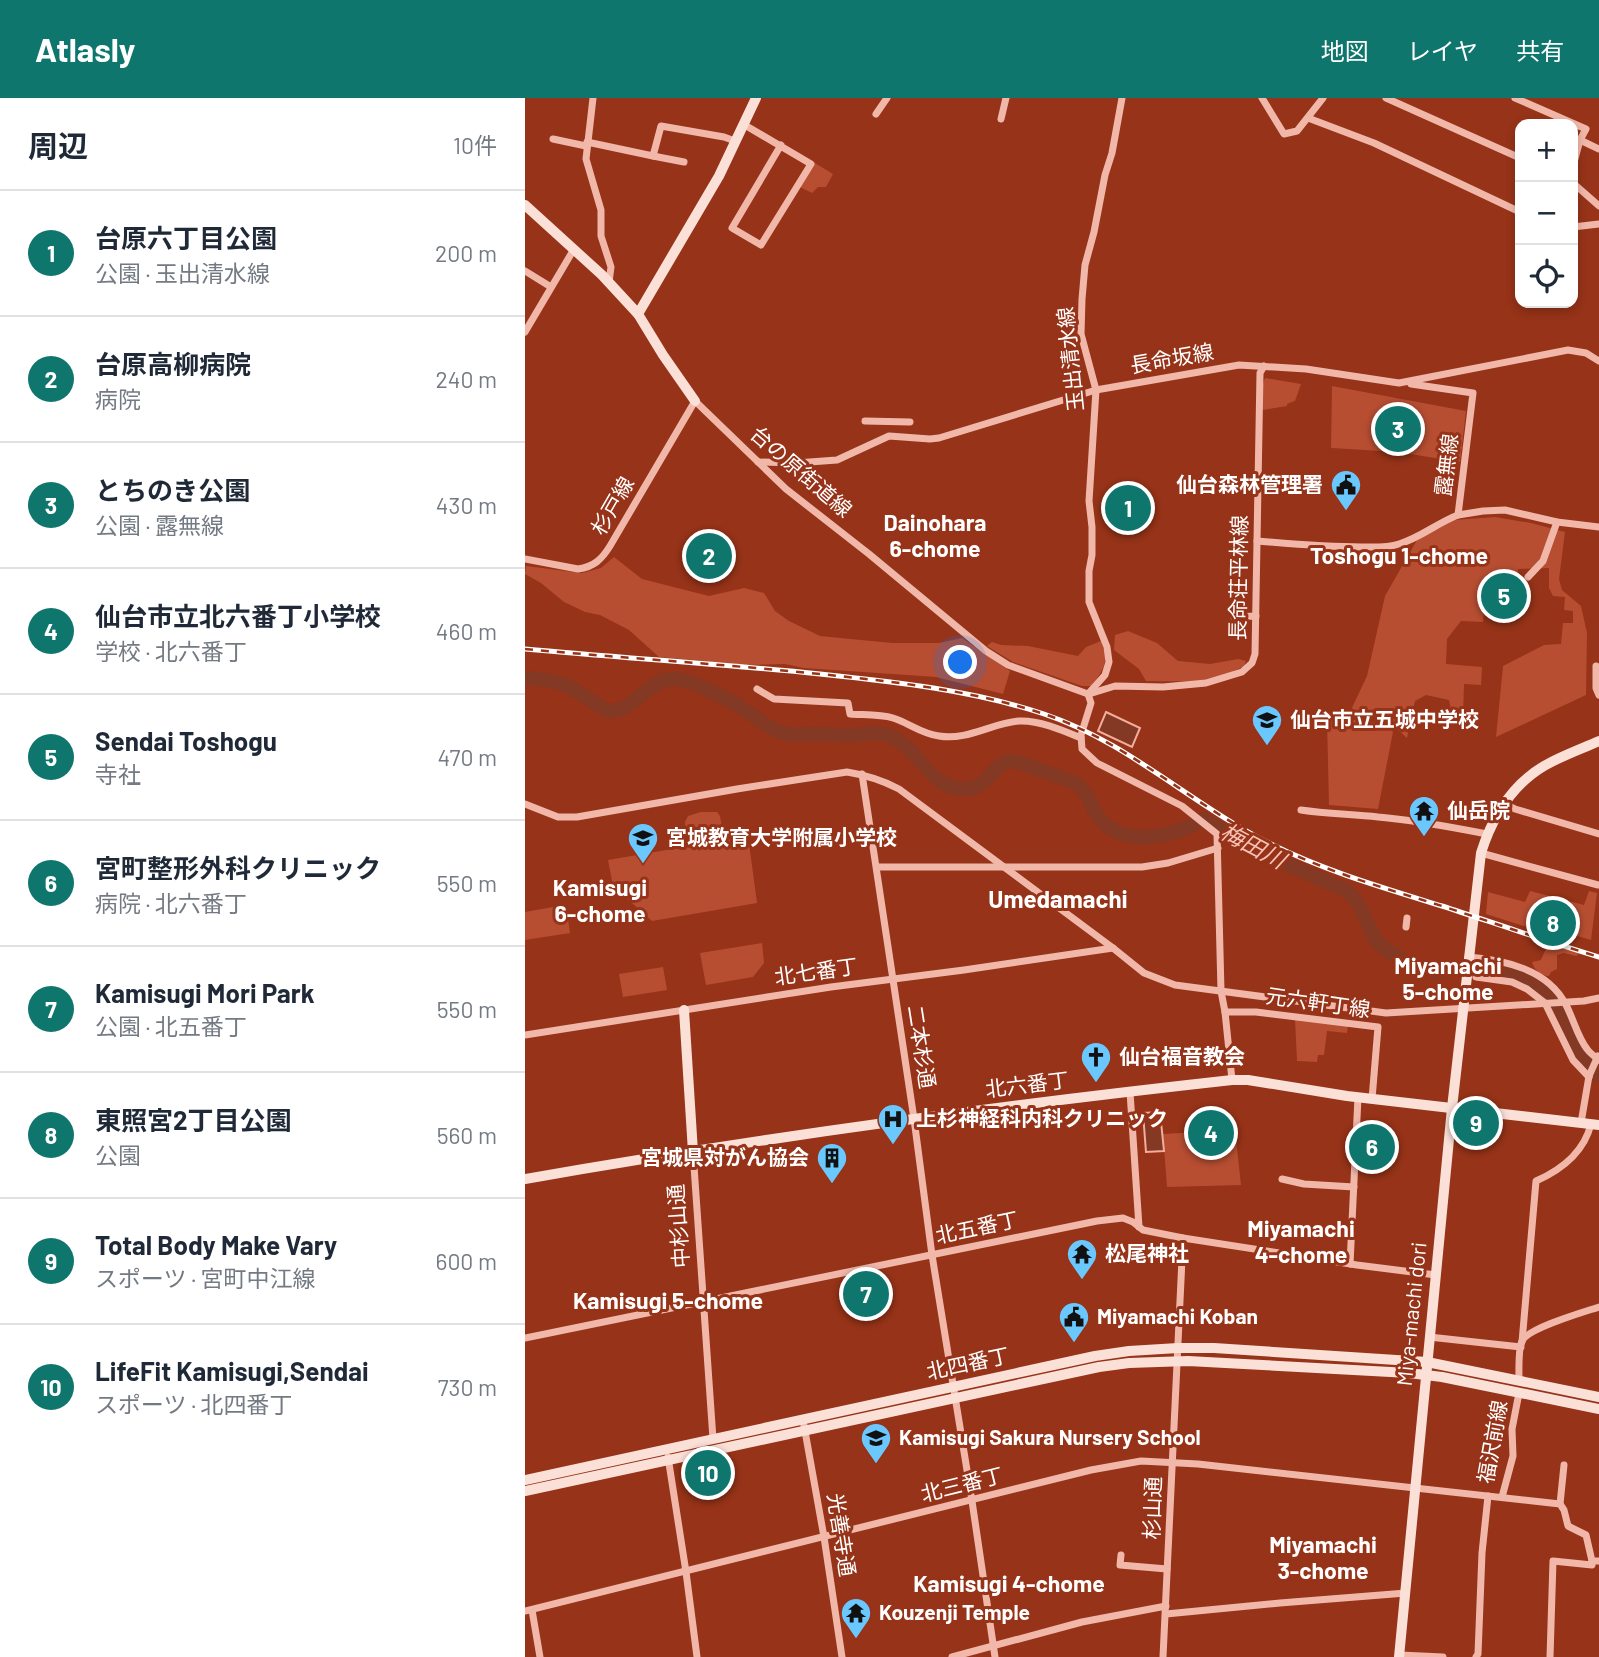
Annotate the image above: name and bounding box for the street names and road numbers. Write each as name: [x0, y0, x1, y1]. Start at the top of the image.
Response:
street label: 玉出清水線: [1052, 306, 1087, 413]
street label: 長命坂線: [1128, 338, 1215, 377]
street label: 台の原街道線: [746, 420, 858, 522]
street label: 露無線: [1429, 432, 1462, 498]
street label: 杉戸線: [585, 472, 638, 539]
street label: 長命荘平林線: [1224, 515, 1251, 641]
street label: 北七番丁: [772, 952, 859, 989]
street label: 元六軒丁線: [1264, 982, 1372, 1021]
street label: 二本杉通: [904, 1003, 941, 1090]
street label: 北六番丁: [984, 1066, 1070, 1101]
street label: 中杉山通: [662, 1183, 693, 1269]
street label: 北五番丁: [933, 1206, 1020, 1247]
street label: Miya-machi dori: [1391, 1241, 1430, 1387]
street label: 北四番丁: [924, 1342, 1011, 1383]
street label: 福沢前線: [1472, 1398, 1511, 1485]
street label: 北三番丁: [918, 1461, 1005, 1506]
street label: 杉山通: [1138, 1476, 1165, 1540]
street label: 光善寺通: [824, 1491, 861, 1578]

